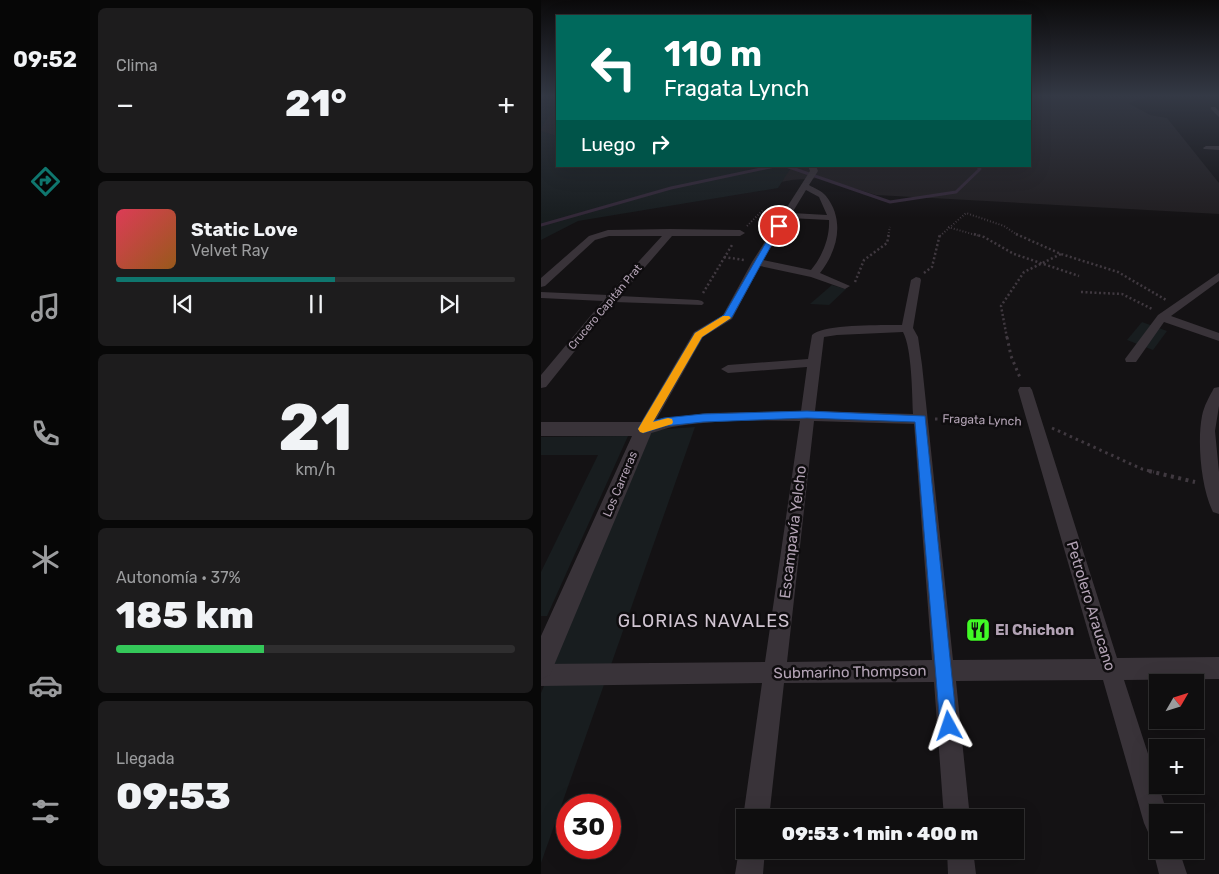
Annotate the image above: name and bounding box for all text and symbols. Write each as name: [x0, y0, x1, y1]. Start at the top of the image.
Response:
text: 110 m: [664, 33, 762, 75]
icon: left: [581, 35, 646, 100]
text: 09:52: [13, 46, 77, 73]
text: Clima: [116, 56, 157, 75]
text: Fragata Lynch: [664, 75, 809, 102]
text: 21°: [285, 80, 347, 126]
text: −: [116, 88, 134, 121]
text: +: [498, 88, 515, 121]
icon: right: [646, 130, 674, 158]
text: Luego: [581, 133, 636, 156]
icon: directions: [28, 164, 63, 199]
pin: [758, 205, 800, 247]
icon: arrive: [765, 212, 793, 240]
text: Static Love: [191, 218, 298, 241]
text: Velvet Ray: [191, 241, 269, 260]
street label: Crucero Capitán Prat: [566, 261, 645, 352]
icon: music: [28, 290, 63, 325]
icon: previous: [169, 290, 197, 318]
icon: pause: [302, 290, 330, 318]
icon: next: [435, 290, 463, 318]
text: 21: [278, 389, 353, 466]
street label: Fragata Lynch: [942, 412, 1022, 428]
icon: phone: [28, 416, 63, 451]
street label: Los Carreras: [600, 449, 640, 519]
text: km/h: [296, 460, 335, 479]
street label: Escampavía Yelcho: [776, 465, 810, 599]
street label: Petrolero Araucano: [1063, 539, 1119, 673]
icon: climate: [28, 542, 63, 577]
text: Autonomía · 37%: [116, 568, 241, 587]
text: 185 km: [116, 592, 254, 638]
district label: GLORIAS NAVALES: [618, 610, 790, 632]
restaurant icon: El Chichon: [965, 617, 991, 643]
place label: El Chichon: [995, 621, 1074, 639]
street label: Submarino Thompson: [773, 662, 927, 682]
icon: car: [28, 668, 63, 703]
north arrow: [1149, 674, 1203, 729]
map controls: [1149, 674, 1204, 859]
position arrow: [922, 699, 974, 751]
button: +: [1149, 739, 1204, 794]
text: Llegada: [116, 749, 175, 768]
text: 09:53: [116, 773, 231, 819]
icon: filters: [28, 794, 63, 829]
speed limit sign: 30: [556, 794, 621, 859]
button: −: [1149, 804, 1204, 859]
text: 09:53 · 1 min · 400 m: [782, 822, 978, 845]

